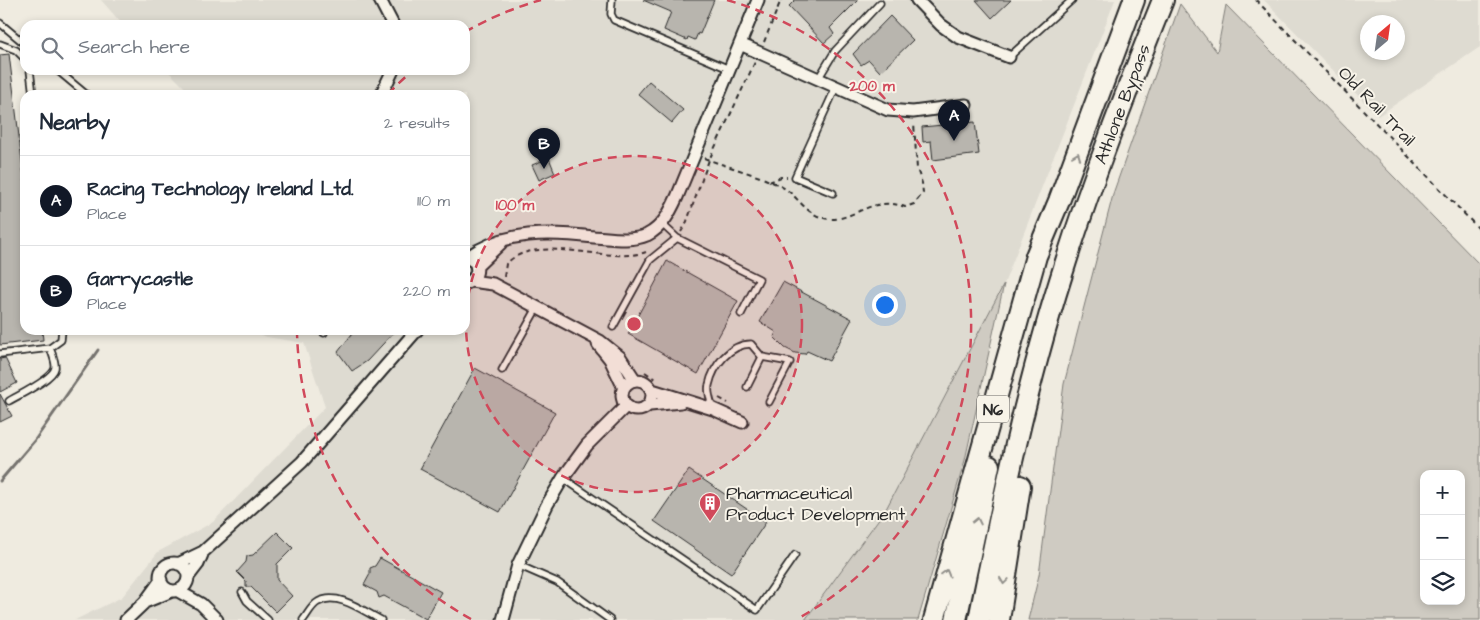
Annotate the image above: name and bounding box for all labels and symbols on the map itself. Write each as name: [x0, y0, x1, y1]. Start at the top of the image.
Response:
north arrow: [1360, 15, 1405, 60]
street label: Athlone Bypass: [1088, 41, 1158, 168]
street label: Old Rail Trail: [1332, 61, 1421, 152]
text: 200 m: [848, 76, 895, 97]
pin: A: [938, 100, 970, 141]
pin: B: [528, 128, 560, 169]
one-way arrow: [1071, 152, 1081, 160]
text: 100 m: [496, 195, 535, 216]
your location: [872, 292, 898, 318]
centre of rings: [625, 315, 643, 333]
road number: N6: [977, 396, 1009, 422]
place label: Pharmaceutical Product Development: [726, 481, 906, 527]
building icon: Pharmaceutical Product Development: [698, 491, 722, 522]
one-way arrow: [971, 516, 981, 525]
one-way arrow: [941, 569, 951, 577]
one-way arrow: [999, 577, 1010, 585]

